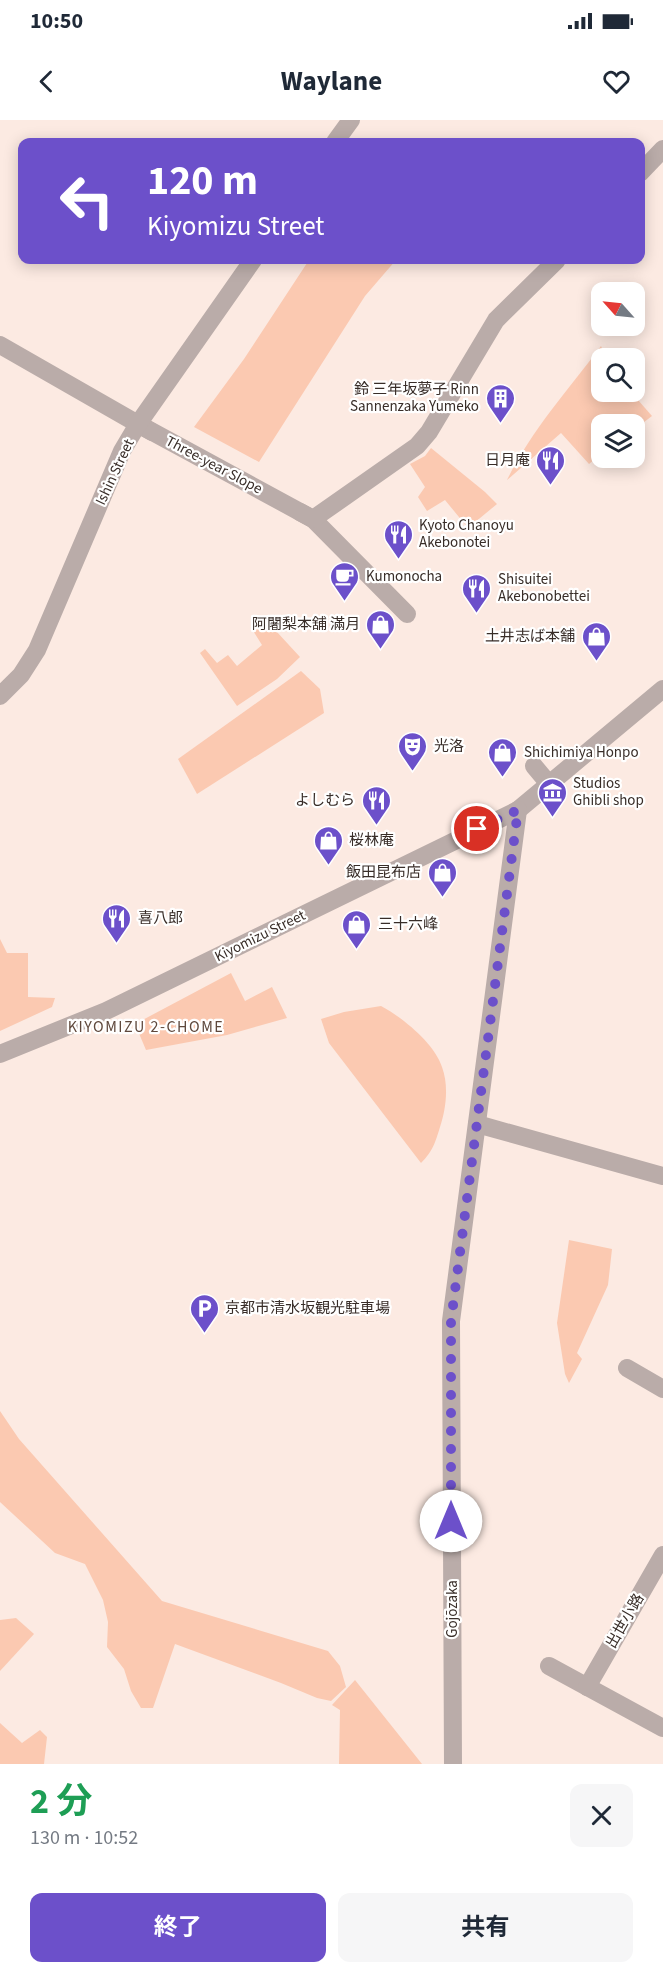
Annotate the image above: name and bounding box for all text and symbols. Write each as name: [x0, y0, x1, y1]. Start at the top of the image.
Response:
text: 10:50: [30, 5, 83, 37]
text: Waylane: [281, 62, 382, 101]
icon: back: [30, 65, 63, 98]
icon: heart: [600, 65, 633, 98]
text: 120 m: [147, 151, 258, 211]
icon: left: [48, 162, 126, 240]
text: Kiyomizu Street: [147, 207, 324, 246]
north arrow: [591, 282, 645, 336]
map controls: [591, 282, 645, 468]
button: search: [591, 348, 645, 402]
place label: 鈴 三年坂夢子 Rinn Sannenzaka Yumeko: [350, 379, 479, 417]
building icon: 鈴 三年坂夢子 Rinn Sannenzaka Yumeko: [484, 382, 516, 424]
button: layers: [591, 414, 645, 468]
street label: Three-year Slope: [162, 431, 266, 499]
street label: Ishin Street: [91, 435, 139, 509]
restaurant icon: 日月庵: [535, 444, 567, 486]
place label: 日月庵: [485, 450, 530, 471]
place label: Kyoto Chanoyu Akebonotei: [419, 515, 514, 553]
restaurant icon: Kyoto Chanoyu Akebonotei: [382, 518, 414, 560]
cafe icon: Kumonocha: [329, 560, 361, 602]
place label: Kumonocha: [366, 566, 442, 587]
place label: Shisuitei Akebonobettei: [498, 569, 590, 607]
restaurant icon: Shisuitei Akebonobettei: [461, 572, 493, 614]
shop icon: 阿闍梨本舖 滿月: [365, 608, 397, 650]
place label: 阿闍梨本舖 滿月: [252, 614, 360, 635]
shop icon: 土井志ば本舗: [580, 620, 612, 662]
place label: 土井志ば本舗: [485, 626, 575, 647]
theatre icon: 光洛: [397, 730, 429, 772]
place label: 光洛: [434, 736, 464, 757]
shop icon: Shichimiya Honpo: [487, 736, 519, 778]
place label: Shichimiya Honpo: [524, 742, 639, 763]
place label: Studios Ghibli shop: [573, 773, 644, 811]
museum icon: Studios Ghibli shop: [536, 776, 568, 818]
restaurant icon: よしむら: [360, 784, 392, 826]
place label: よしむら: [295, 790, 355, 811]
pin: [451, 803, 502, 854]
icon: arrive: [460, 812, 493, 845]
shop icon: 桜林庵: [312, 824, 344, 866]
place label: 桜林庵: [349, 830, 394, 851]
shop icon: 飯田昆布店: [426, 856, 458, 898]
place label: 飯田昆布店: [346, 862, 421, 883]
restaurant icon: 喜八郎: [101, 902, 133, 944]
street label: Kiyomizu Street: [211, 905, 309, 967]
place label: 喜八郎: [138, 908, 183, 929]
shop icon: 三十六峰: [341, 908, 373, 950]
place label: 三十六峰: [378, 914, 438, 935]
district label: KIYOMIZU 2-CHOME: [68, 1016, 224, 1038]
parking icon: 京都市清水坂観光駐車場: [188, 1292, 220, 1334]
place label: 京都市清水坂観光駐車場: [225, 1298, 390, 1319]
position arrow: [419, 1489, 483, 1553]
street label: Gojōzaka: [442, 1580, 463, 1638]
street label: 出世小路: [601, 1590, 649, 1652]
text: 2 分: [30, 1776, 92, 1827]
button: close: [570, 1784, 633, 1847]
text: 130 m · 10:52: [30, 1824, 138, 1852]
button: 終了: [30, 1893, 326, 1962]
button: 共有: [338, 1893, 633, 1962]

